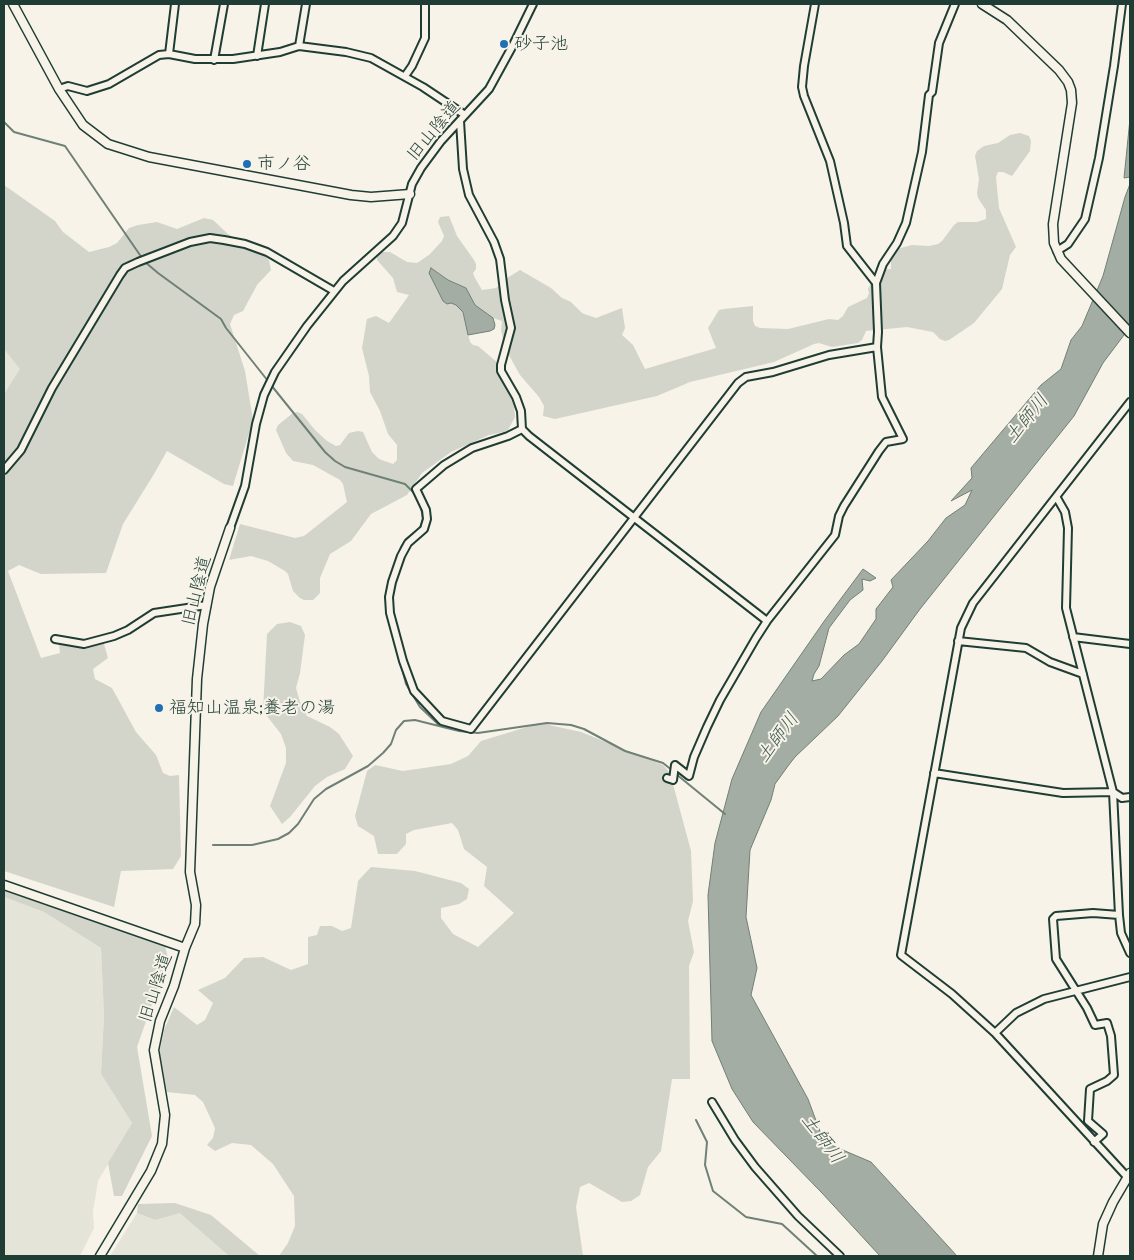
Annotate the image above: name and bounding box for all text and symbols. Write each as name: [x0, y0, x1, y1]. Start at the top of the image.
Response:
place label: 砂子池: [514, 33, 568, 55]
marker: 砂子池: [498, 38, 510, 50]
street label: 旧山陰道: [403, 96, 465, 166]
place label: 市ノ谷: [257, 153, 311, 175]
marker: 市ノ谷: [241, 158, 253, 170]
water label: 土師川: [1000, 390, 1054, 448]
street label: 旧山陰道: [178, 553, 216, 629]
place label: 福知山温泉;養老の湯: [169, 697, 335, 719]
marker: 福知山温泉;養老の湯: [153, 702, 165, 714]
water label: 土師川: [752, 708, 804, 768]
street label: 旧山陰道: [135, 950, 177, 1026]
water label: 土師川: [796, 1109, 848, 1169]

